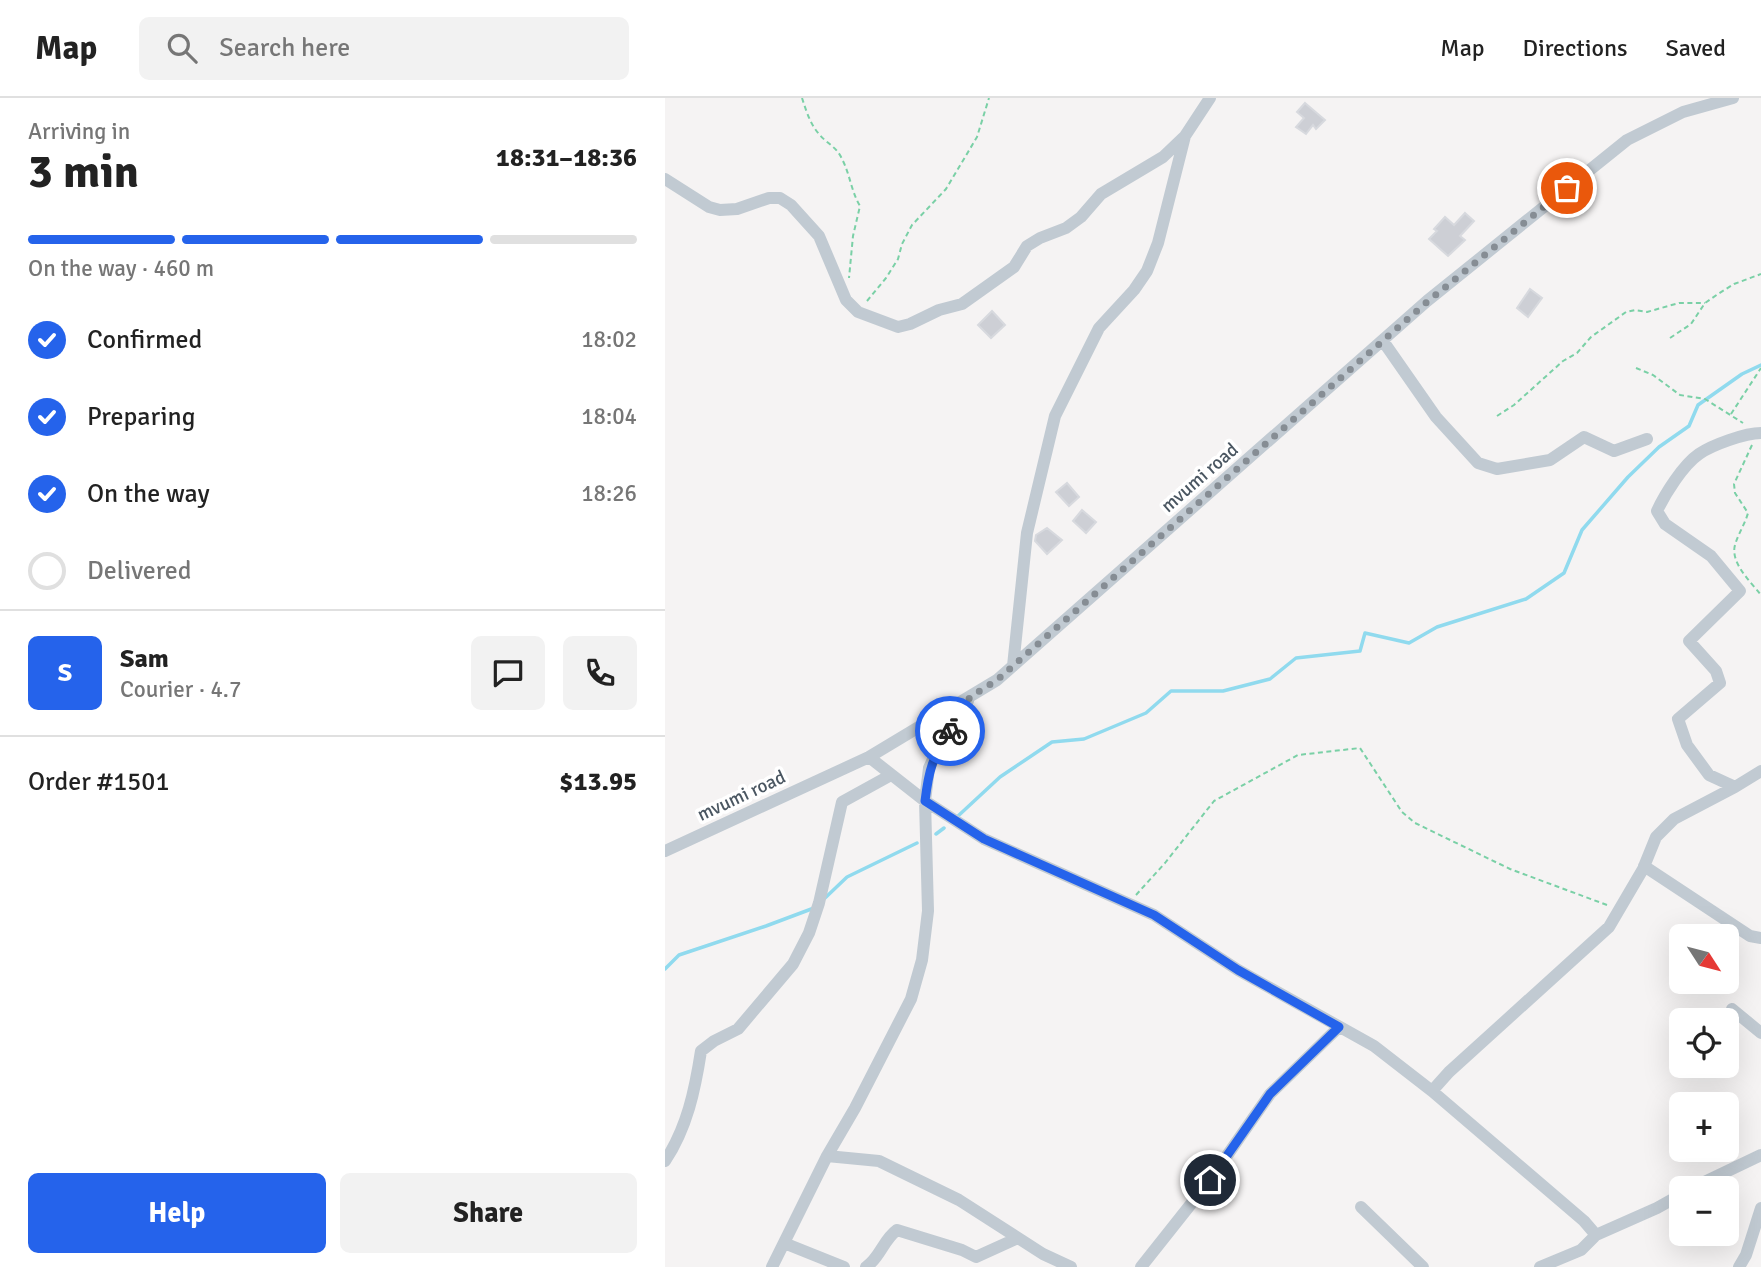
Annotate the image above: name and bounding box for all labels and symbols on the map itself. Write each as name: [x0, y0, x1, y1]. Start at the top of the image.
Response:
pin: [1537, 158, 1597, 218]
street label: mvumi road: [1156, 438, 1243, 518]
courier: [915, 696, 985, 766]
street label: mvumi road: [694, 765, 789, 827]
north arrow: [1669, 924, 1739, 994]
pin: [1180, 1150, 1240, 1210]

